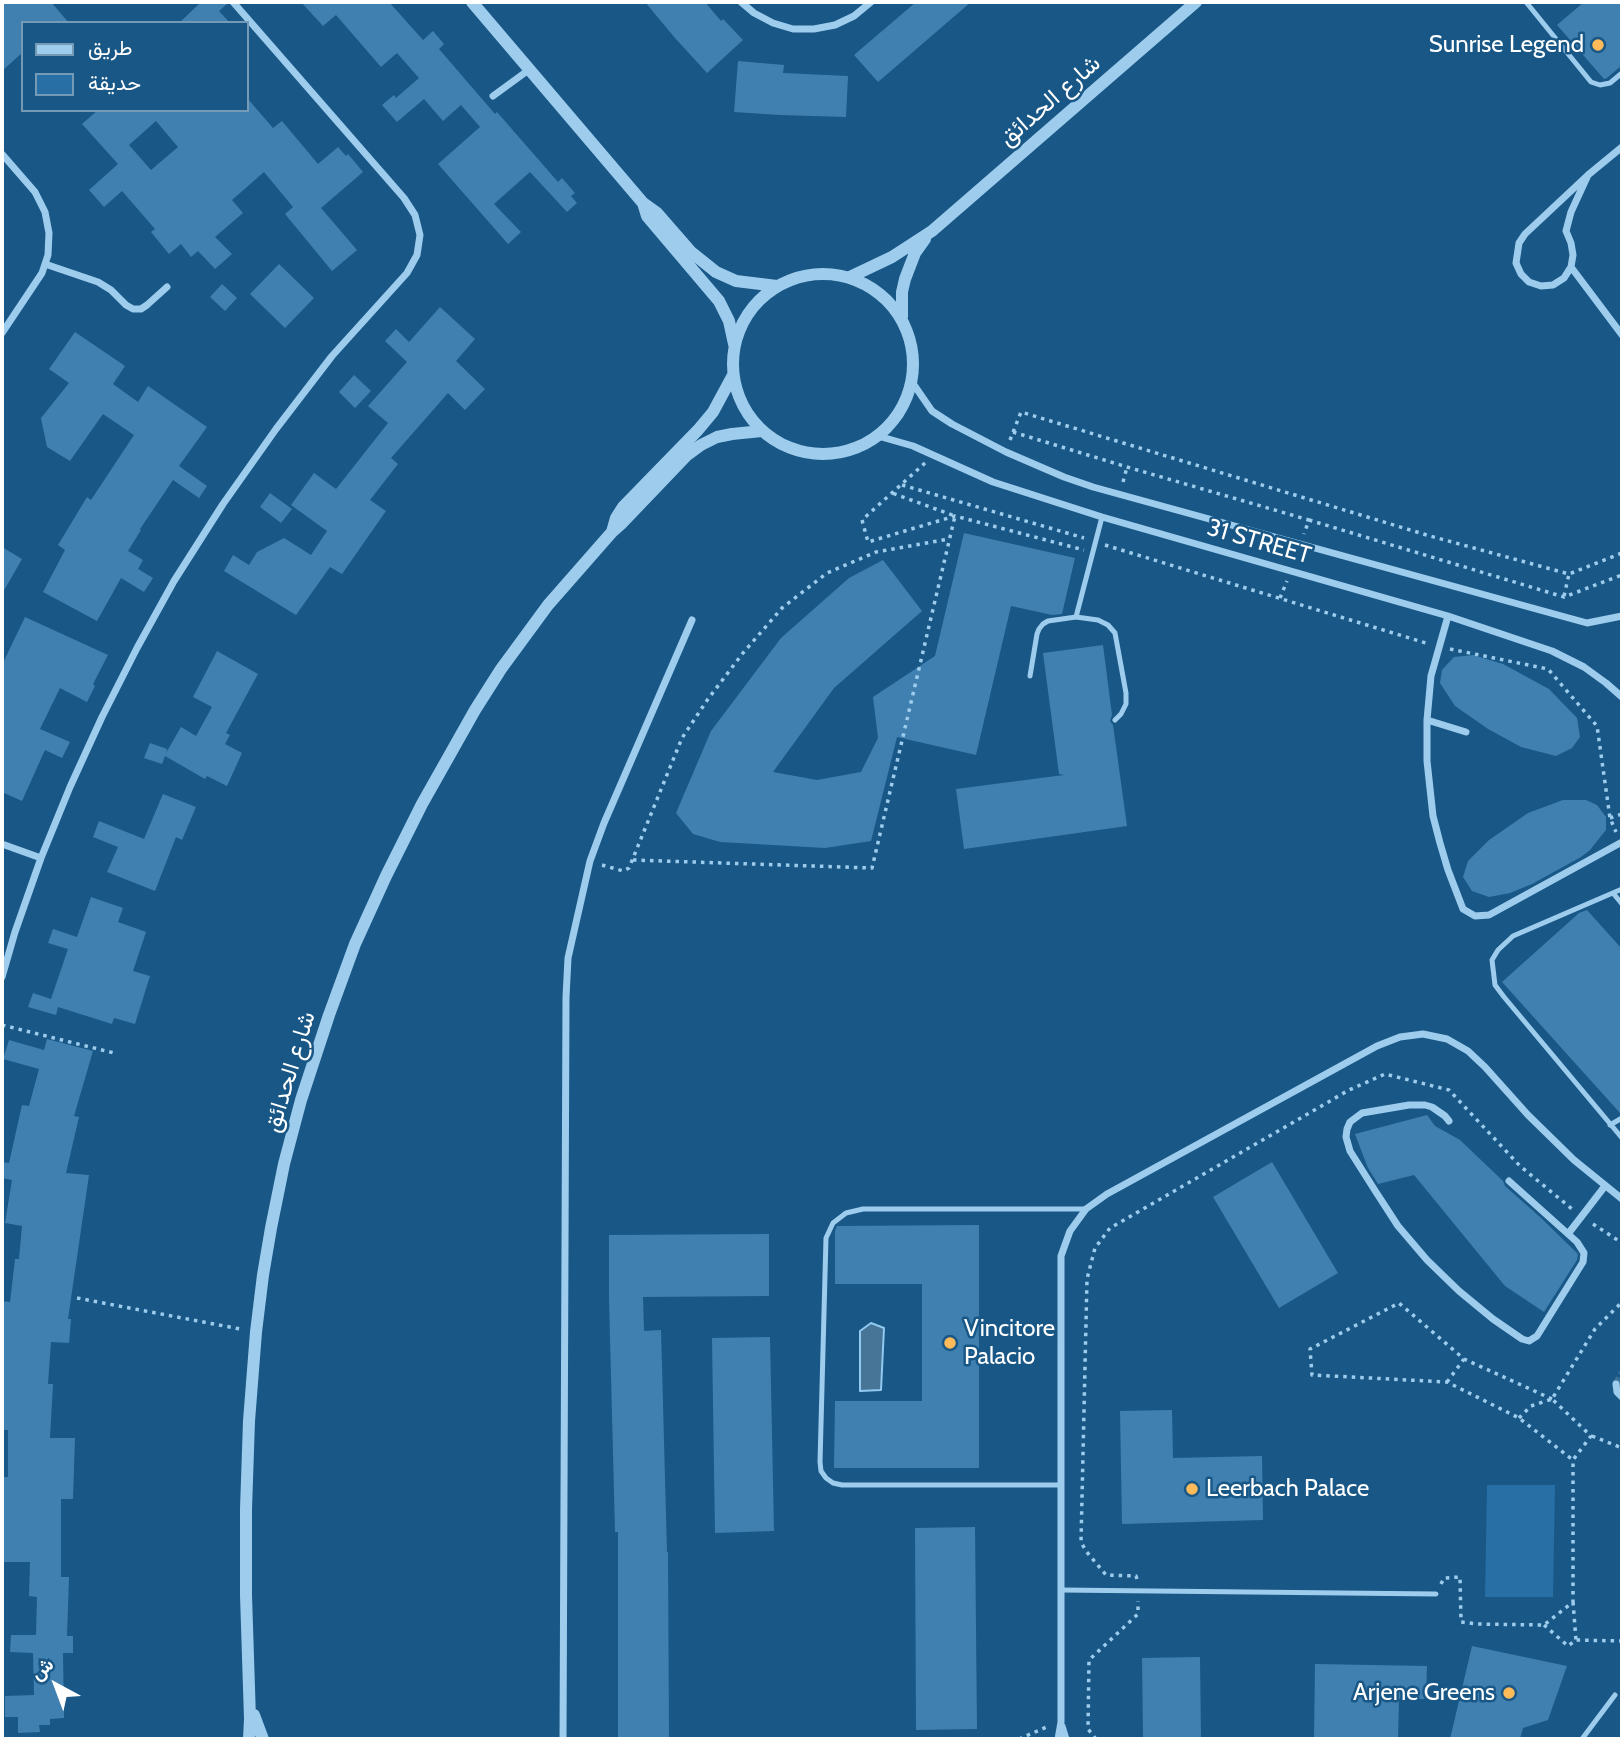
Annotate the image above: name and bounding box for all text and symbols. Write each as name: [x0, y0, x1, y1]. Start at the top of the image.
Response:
legend: [21, 21, 248, 112]
place label: Sunrise Legend: [1429, 31, 1584, 59]
text: طريق: [88, 35, 133, 60]
marker: Sunrise Legend: [1590, 37, 1606, 53]
street label: شارع الحدائق: [993, 49, 1107, 153]
text: حديقة: [88, 70, 141, 95]
street label: 31 STREET: [1204, 513, 1314, 571]
street label: شارع الحدائق: [258, 1008, 322, 1136]
place label: Vincitore Palacio: [964, 1315, 1055, 1371]
marker: Vincitore Palacio: [942, 1335, 958, 1351]
place label: Leerbach Palace: [1206, 1475, 1369, 1503]
marker: Leerbach Palace: [1184, 1481, 1200, 1497]
north arrow: [21, 1650, 91, 1720]
text: ش: [26, 1653, 58, 1685]
place label: Arjene Greens: [1353, 1679, 1495, 1707]
marker: Arjene Greens: [1501, 1685, 1517, 1701]

